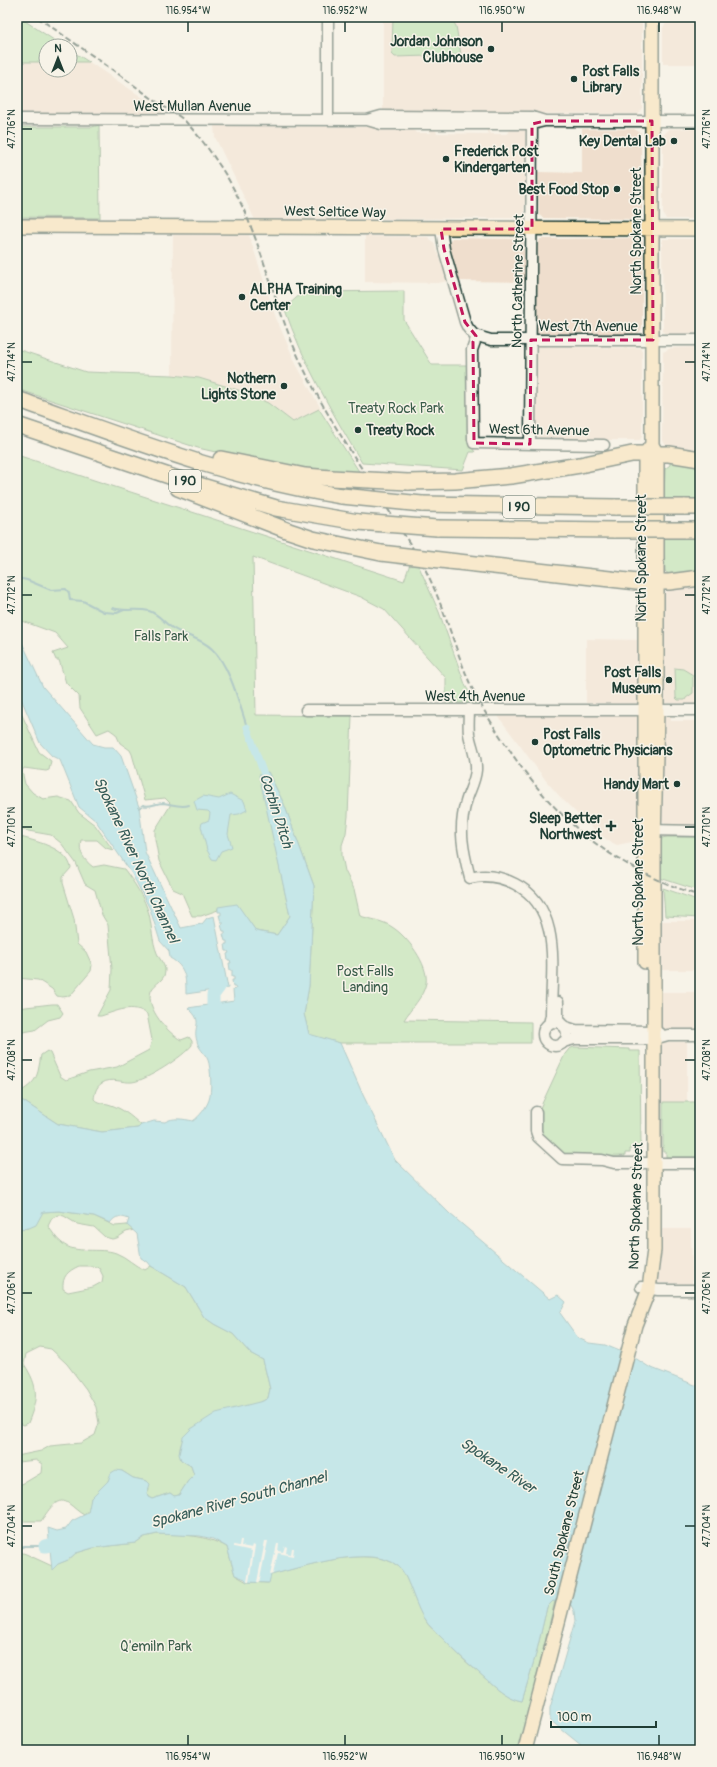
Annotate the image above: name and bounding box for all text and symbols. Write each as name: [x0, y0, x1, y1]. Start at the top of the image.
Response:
text: 116.954°W: [165, 5, 211, 17]
text: 116.952°W: [323, 5, 368, 17]
text: 116.950°W: [479, 5, 526, 17]
text: 116.948°W: [637, 5, 682, 17]
place label: Jordan Johnson Clubhouse: [390, 33, 484, 66]
north arrow: [38, 38, 78, 78]
text: N: [54, 42, 62, 55]
marker: Jordan Johnson Clubhouse: [486, 44, 496, 54]
place label: Post Falls Library: [582, 63, 640, 96]
marker: Post Falls Library: [569, 74, 579, 84]
street label: West Mullan Avenue: [133, 98, 251, 115]
text: 47.716°N: [6, 109, 18, 149]
text: 47.716°N: [701, 109, 713, 149]
place label: Key Dental Lab: [579, 133, 666, 150]
marker: Key Dental Lab: [669, 136, 679, 146]
place label: Frederick Post Kindergarten: [454, 143, 539, 176]
marker: Frederick Post Kindergarten: [441, 154, 451, 164]
street label: North Spokane Street: [628, 167, 645, 295]
place label: Best Food Stop: [518, 181, 609, 198]
marker: Best Food Stop: [612, 184, 622, 194]
street label: West Seltice Way: [284, 203, 386, 221]
street label: North Catherine Street: [508, 213, 528, 348]
place label: ALPHA Training Center: [250, 281, 342, 314]
marker: ALPHA Training Center: [237, 292, 247, 302]
street label: West 7th Avenue: [538, 318, 638, 335]
text: 47.714°N: [6, 342, 18, 382]
text: 47.714°N: [701, 342, 713, 382]
place label: Nothern Lights Stone: [201, 370, 277, 403]
marker: Nothern Lights Stone: [279, 381, 289, 391]
park label: Treaty Rock Park: [348, 400, 444, 417]
street label: West 6th Avenue: [489, 421, 589, 439]
place label: Treaty Rock: [365, 422, 434, 439]
marker: Treaty Rock: [353, 425, 363, 435]
road number: I 90: [169, 470, 201, 492]
street label: North Spokane Street: [633, 494, 650, 622]
road number: I 90: [503, 496, 535, 518]
text: 47.712°N: [6, 575, 18, 615]
text: 47.712°N: [701, 575, 713, 615]
park label: Falls Park: [134, 628, 188, 645]
place label: Post Falls Museum: [604, 664, 662, 697]
marker: Post Falls Museum: [664, 675, 674, 685]
street label: West 4th Avenue: [425, 688, 525, 705]
place label: Post Falls Optometric Physicians: [543, 726, 673, 759]
marker: Post Falls Optometric Physicians: [530, 737, 540, 747]
water label: Corbin Ditch: [255, 771, 297, 851]
water label: Spokane River North Channel: [89, 774, 183, 947]
place label: Handy Mart: [603, 776, 669, 793]
marker: Handy Mart: [672, 779, 682, 789]
text: 47.710°N: [6, 807, 18, 847]
text: 47.710°N: [701, 807, 713, 847]
place label: Sleep Better Northwest: [529, 810, 603, 843]
street label: North Spokane Street: [630, 818, 647, 946]
marker: Sleep Better Northwest: [605, 820, 617, 832]
park label: Post Falls Landing: [336, 963, 394, 996]
text: 47.708°N: [6, 1039, 18, 1081]
text: 47.708°N: [701, 1039, 713, 1081]
street label: North Spokane Street: [625, 1142, 647, 1270]
text: 47.706°N: [6, 1272, 18, 1314]
text: 47.706°N: [701, 1272, 713, 1314]
water label: Spokane River: [457, 1434, 541, 1499]
water label: Spokane River South Channel: [149, 1467, 331, 1533]
street label: South Spokane Street: [540, 1468, 588, 1597]
text: 47.704°N: [6, 1505, 18, 1547]
text: 47.704°N: [701, 1505, 713, 1547]
park label: Q'emiln Park: [120, 1638, 192, 1655]
scale bar: [551, 1703, 656, 1729]
text: 100 m: [557, 1710, 592, 1725]
text: 116.954°W: [165, 1751, 211, 1763]
text: 116.952°W: [323, 1751, 368, 1763]
text: 116.950°W: [479, 1751, 526, 1763]
text: 116.948°W: [637, 1751, 682, 1763]

